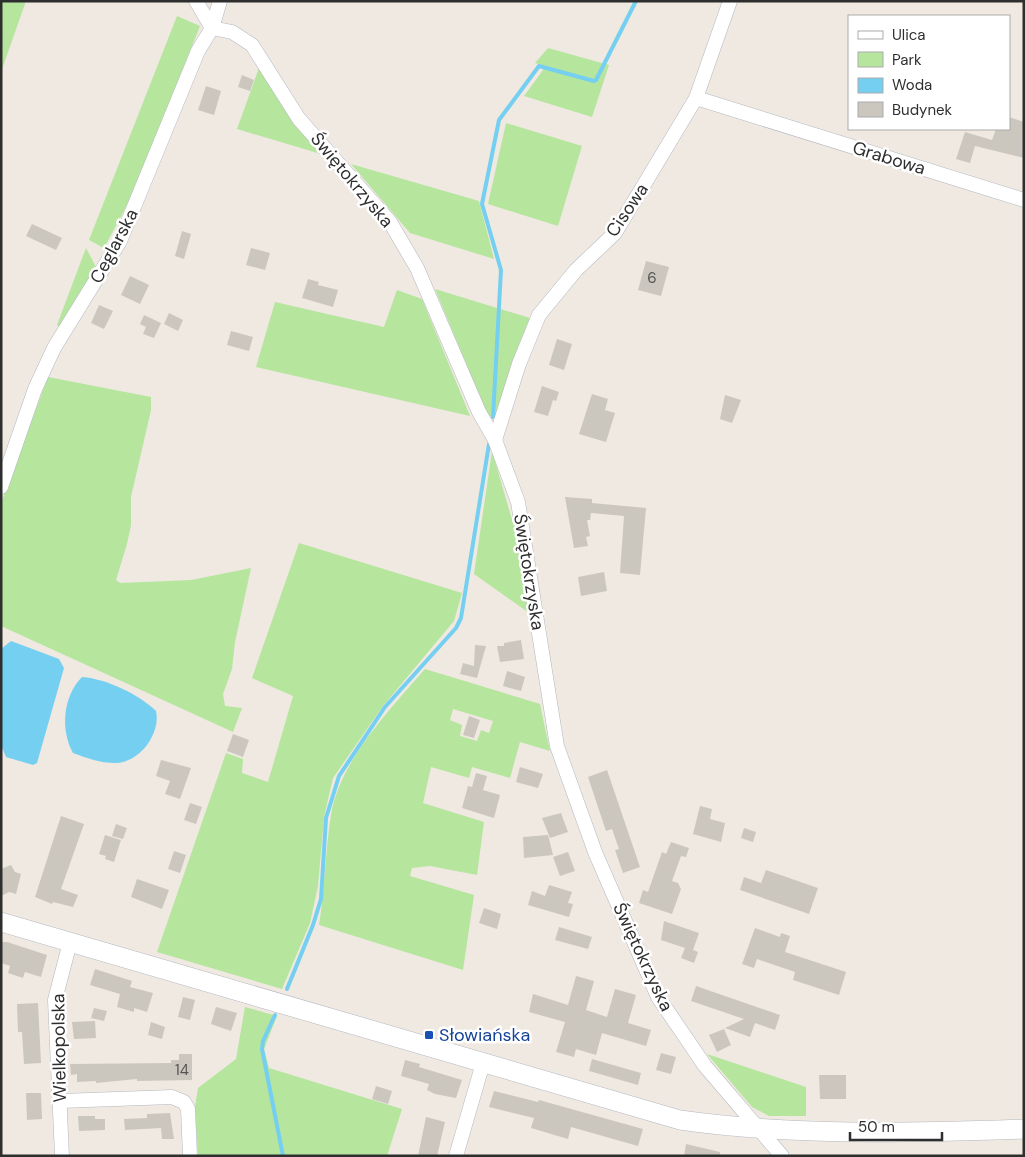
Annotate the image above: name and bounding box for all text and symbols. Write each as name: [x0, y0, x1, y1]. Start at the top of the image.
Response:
legend: [848, 15, 1010, 130]
text: Ulica: [892, 25, 926, 45]
text: Park: [892, 50, 922, 70]
text: Woda: [892, 75, 932, 95]
text: Budynek: [892, 100, 953, 120]
street label: Świętokrzyska: [305, 127, 399, 233]
street label: Grabowa: [850, 136, 928, 180]
street label: Cisowa: [600, 179, 654, 241]
street label: Ceglarska: [84, 204, 144, 288]
house number: 6: [647, 268, 657, 288]
street label: Świętokrzyska: [508, 512, 550, 632]
street label: Świętokrzyska: [607, 899, 679, 1015]
street label: Wielkopolska: [46, 993, 72, 1103]
place label: Słowiańska: [439, 1023, 530, 1047]
marker: Słowiańska: [423, 1029, 435, 1041]
house number: 14: [175, 1060, 189, 1080]
scale bar: [850, 1110, 942, 1142]
text: 50 m: [858, 1117, 895, 1137]

